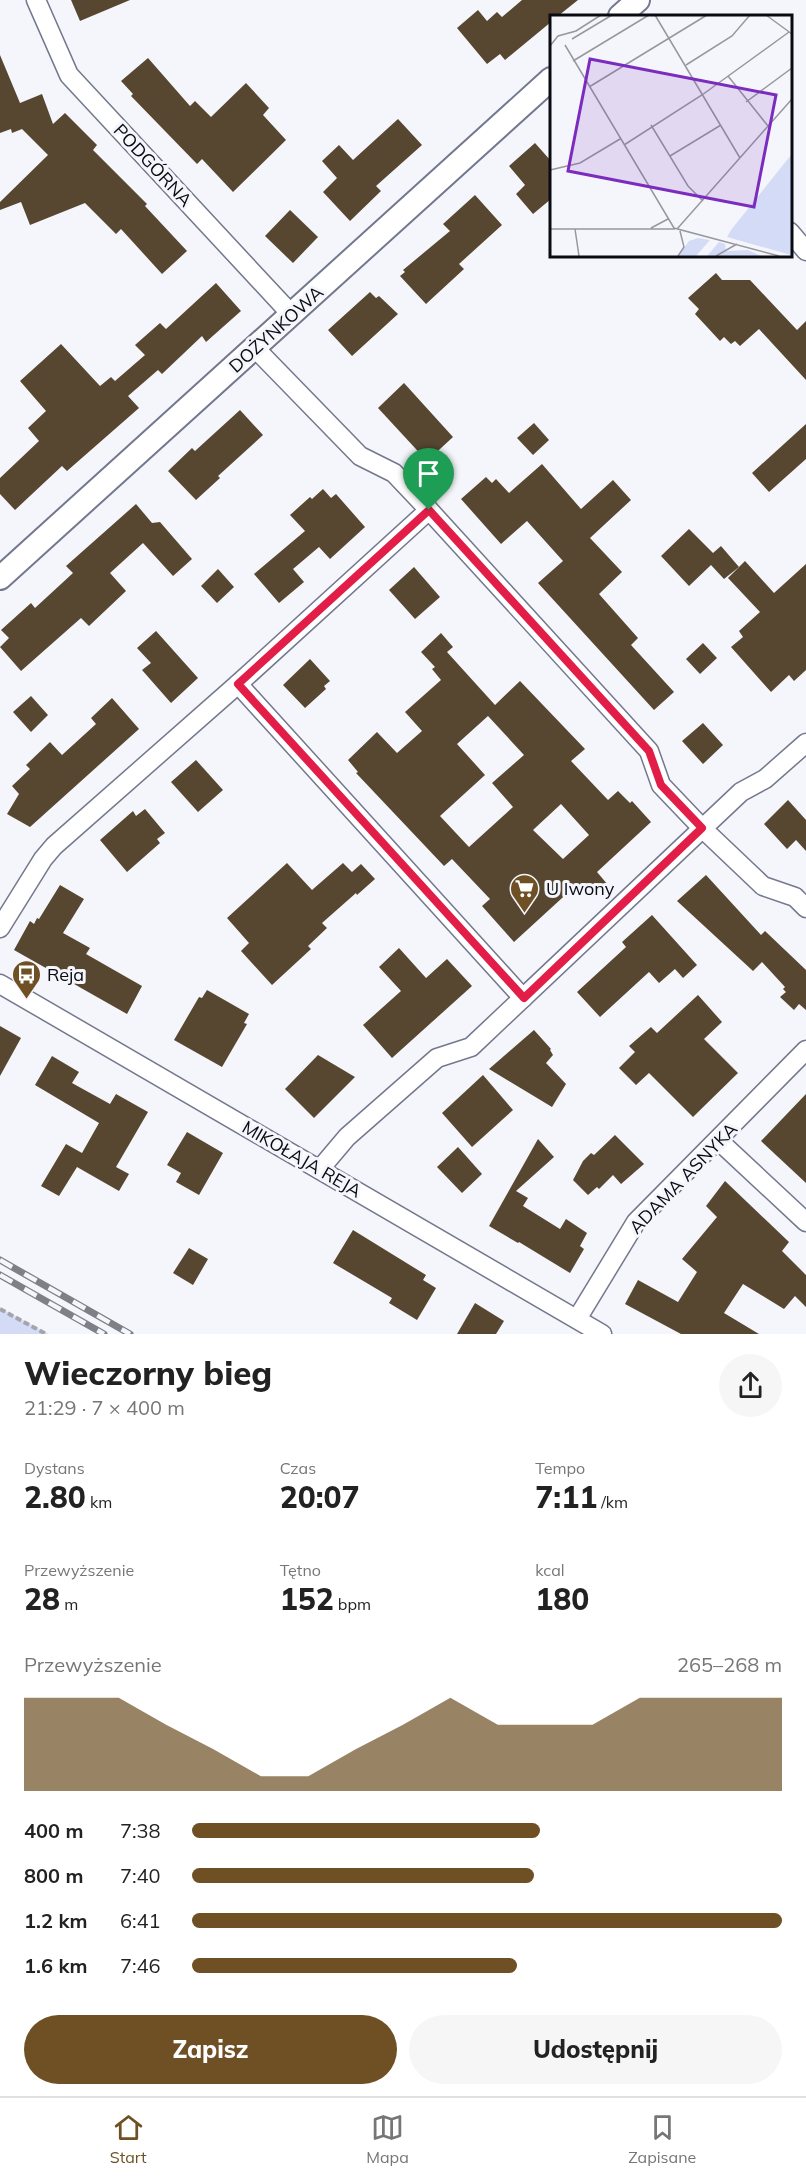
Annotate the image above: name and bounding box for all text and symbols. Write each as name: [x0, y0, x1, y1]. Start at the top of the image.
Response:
inset map: [550, 15, 791, 256]
street label: PODGÓRNA: [109, 119, 197, 211]
street label: DOŻYNKOWA: [224, 281, 328, 377]
pin: [403, 448, 454, 510]
icon: arrive: [412, 457, 445, 490]
supermarket icon: U Iwony: [509, 872, 541, 914]
place label: U Iwony: [546, 877, 615, 900]
bus stop icon: Reja: [10, 958, 42, 1000]
place label: Reja: [47, 963, 84, 986]
street label: MIKOŁAJA REJA: [238, 1116, 366, 1202]
street label: ADAMA ASNYKA: [624, 1117, 742, 1239]
text: Wieczorny bieg: [24, 1352, 272, 1393]
button: share: [719, 1354, 782, 1417]
text: 21:29 · 7 × 400 m: [24, 1395, 185, 1420]
text: Dystans: [24, 1458, 85, 1478]
text: Czas: [280, 1458, 316, 1478]
text: Tempo: [535, 1458, 585, 1478]
text: 2.80: [24, 1478, 86, 1516]
text: 20:07: [280, 1478, 359, 1516]
text: 7:11: [535, 1478, 597, 1516]
text: km: [86, 1492, 112, 1512]
text: /km: [597, 1492, 628, 1512]
text: Przewyższenie: [24, 1560, 134, 1580]
text: Tętno: [280, 1560, 321, 1580]
text: kcal: [535, 1560, 565, 1580]
text: 28: [24, 1580, 60, 1618]
text: 152: [280, 1580, 334, 1618]
text: 180: [535, 1580, 589, 1618]
text: m: [60, 1594, 78, 1614]
text: bpm: [334, 1594, 371, 1614]
text: Przewyższenie: [24, 1652, 162, 1677]
text: 265–268 m: [677, 1652, 782, 1677]
text: 400 m: [24, 1818, 83, 1843]
text: 7:38: [120, 1818, 161, 1843]
text: 800 m: [24, 1863, 83, 1888]
text: 7:40: [120, 1863, 161, 1888]
text: 1.2 km: [24, 1908, 87, 1933]
text: 6:41: [120, 1908, 161, 1933]
text: 1.6 km: [24, 1953, 87, 1978]
text: 7:46: [120, 1953, 161, 1978]
button: Zapisz: [24, 2015, 397, 2084]
button: Udostępnij: [409, 2015, 782, 2084]
tab: Start: [110, 2111, 147, 2167]
tab: Mapa: [366, 2111, 409, 2167]
tab: Zapisane: [628, 2111, 696, 2167]

